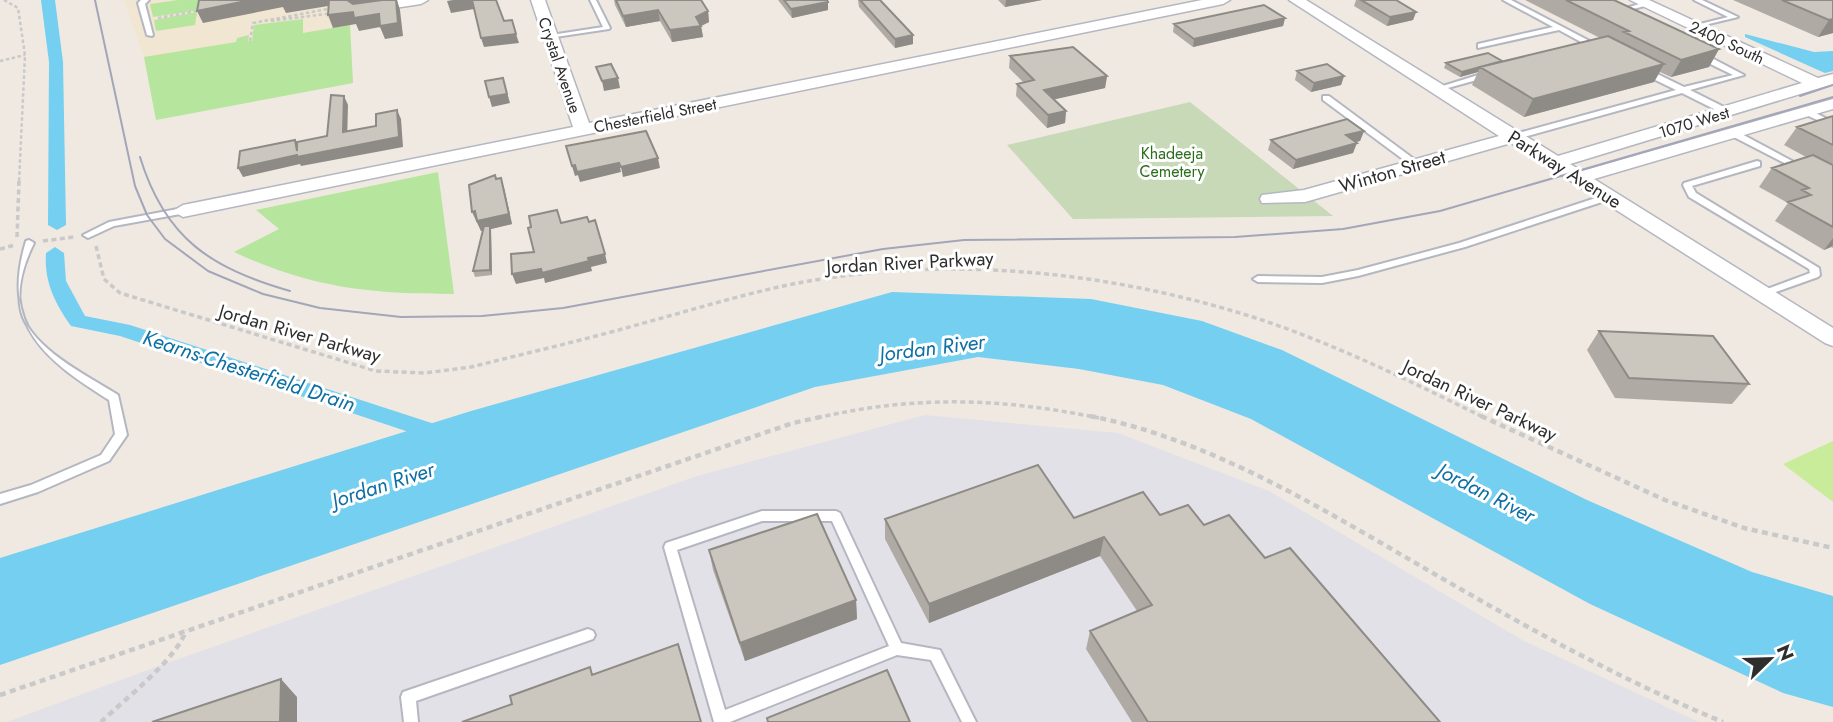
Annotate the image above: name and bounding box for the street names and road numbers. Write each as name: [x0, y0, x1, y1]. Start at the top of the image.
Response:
street label: Crystal Avenue: [532, 14, 587, 116]
street label: 2400 South: [1685, 15, 1768, 70]
street label: Chesterfield Street: [592, 92, 718, 139]
street label: 1070 West: [1656, 101, 1732, 144]
street label: Parkway Avenue: [1503, 124, 1627, 215]
street label: Winton Street: [1336, 143, 1449, 200]
street label: Jordan River Parkway: [823, 245, 995, 281]
street label: Jordan River Parkway: [213, 297, 385, 370]
street label: Jordan River Parkway: [1396, 352, 1562, 448]

